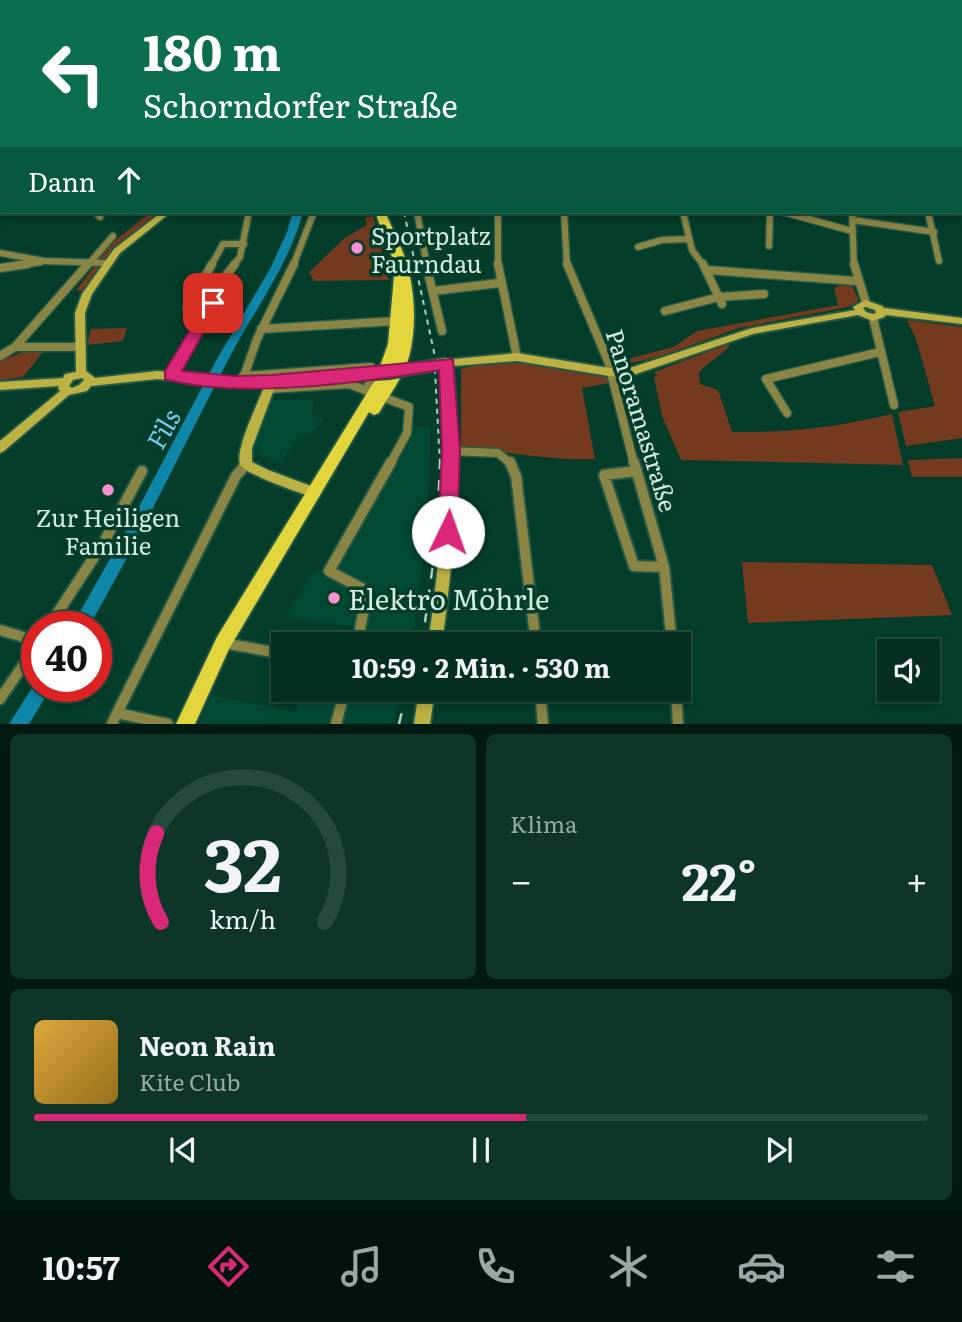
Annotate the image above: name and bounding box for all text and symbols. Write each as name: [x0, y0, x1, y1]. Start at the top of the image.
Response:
text: 180 m: [143, 13, 281, 86]
icon: left: [28, 28, 119, 119]
text: Schorndorfer Straße: [143, 80, 458, 128]
text: Dann: [28, 161, 96, 200]
icon: ahead: [110, 161, 148, 199]
place label: Sportplatz Faurndau: [371, 217, 491, 280]
marker: Sportplatz Faurndau: [349, 240, 365, 256]
pin: [183, 273, 243, 333]
icon: arrive: [194, 284, 232, 322]
street label: Panoramastraße: [599, 324, 687, 516]
water label: Fils: [135, 401, 189, 455]
marker: Zur Heiligen Familie: [100, 482, 116, 498]
position arrow: [411, 495, 485, 569]
place label: Zur Heiligen Familie: [36, 499, 180, 562]
place label: Elektro Möhrle: [348, 577, 550, 619]
marker: Elektro Möhrle: [326, 590, 342, 606]
speed limit sign: 40: [21, 611, 112, 702]
map controls: [877, 639, 940, 702]
button: sound: [877, 639, 940, 702]
text: 10:59 · 2 Min. · 530 m: [352, 647, 610, 686]
text: Klima: [510, 806, 577, 840]
text: 32: [204, 807, 282, 915]
text: 22°: [681, 840, 757, 917]
text: −: [510, 850, 532, 907]
text: +: [906, 850, 928, 907]
text: km/h: [210, 900, 276, 937]
text: Neon Rain: [139, 1025, 276, 1064]
text: Kite Club: [139, 1064, 240, 1098]
icon: previous: [164, 1131, 202, 1169]
icon: pause: [462, 1131, 500, 1169]
icon: next: [760, 1131, 798, 1169]
text: 10:57: [42, 1242, 120, 1290]
icon: directions: [204, 1242, 253, 1291]
icon: music: [337, 1242, 386, 1291]
icon: phone: [471, 1242, 520, 1291]
icon: climate: [604, 1242, 653, 1291]
icon: car: [737, 1242, 786, 1291]
icon: filters: [871, 1242, 920, 1291]

